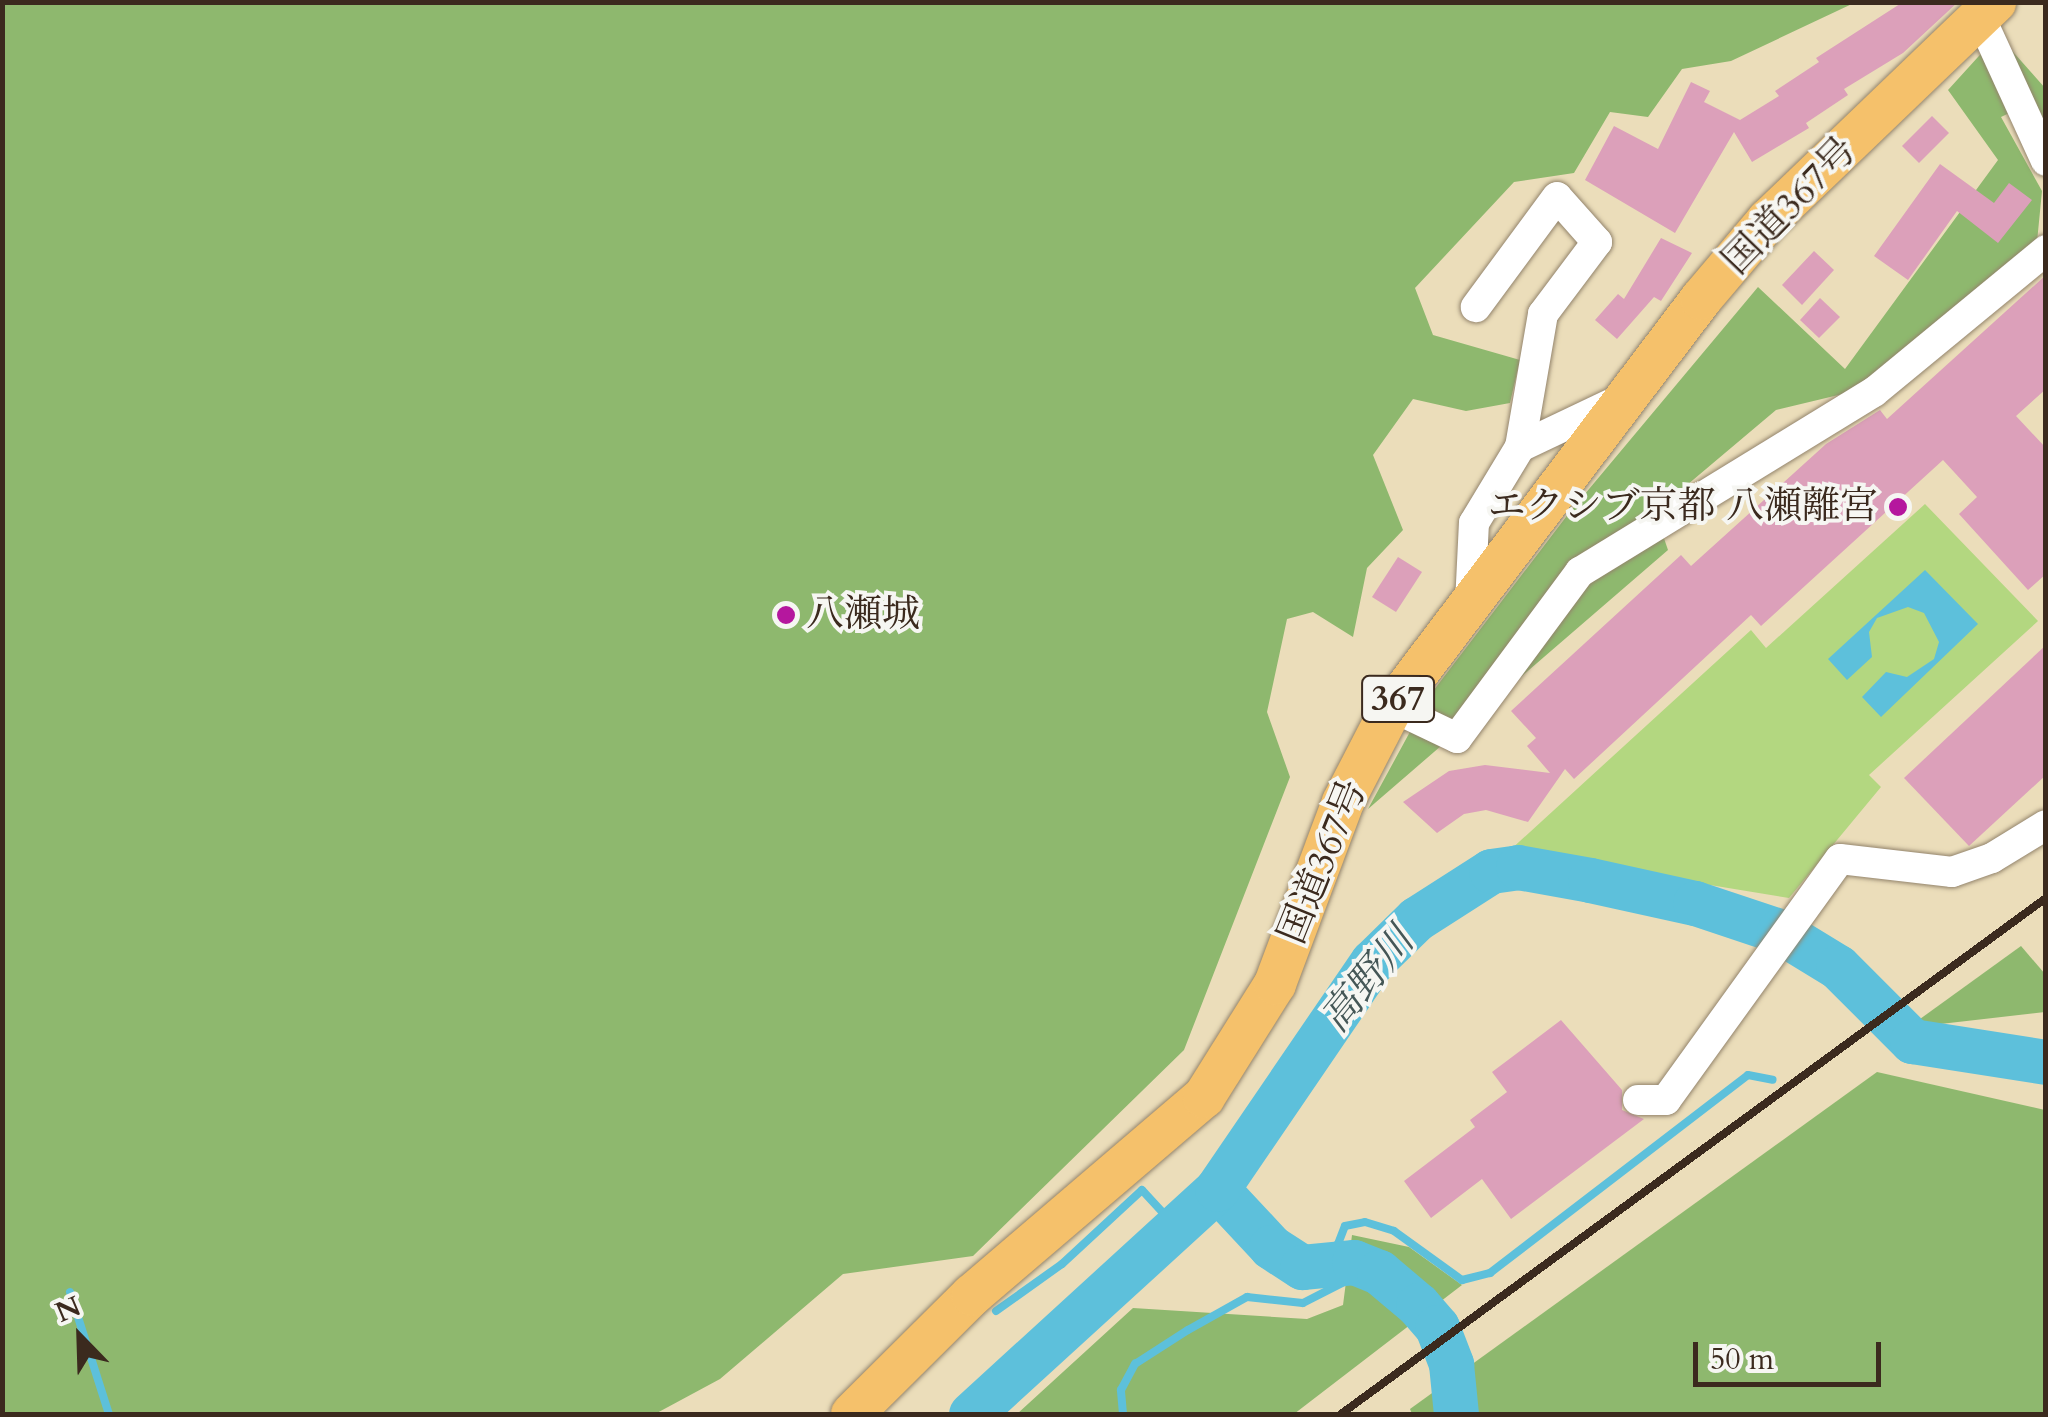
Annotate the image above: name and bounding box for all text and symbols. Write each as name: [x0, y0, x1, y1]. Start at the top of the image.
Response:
street label: 国道367号: [1714, 128, 1866, 284]
place label: エクシブ京都 八瀬離宮: [1488, 484, 1878, 530]
marker: エクシブ京都 八瀬離宮: [1887, 496, 1909, 518]
place label: 八瀬城: [806, 592, 920, 638]
marker: 八瀬城: [775, 604, 797, 626]
road number: 367: [1360, 669, 1436, 729]
street label: 国道367号: [1270, 774, 1376, 950]
water label: 高野川: [1312, 918, 1424, 1042]
north arrow: [30, 1287, 130, 1387]
text: N: [50, 1287, 87, 1332]
scale bar: [1698, 1322, 1886, 1384]
text: 50 m: [1710, 1339, 1774, 1380]

